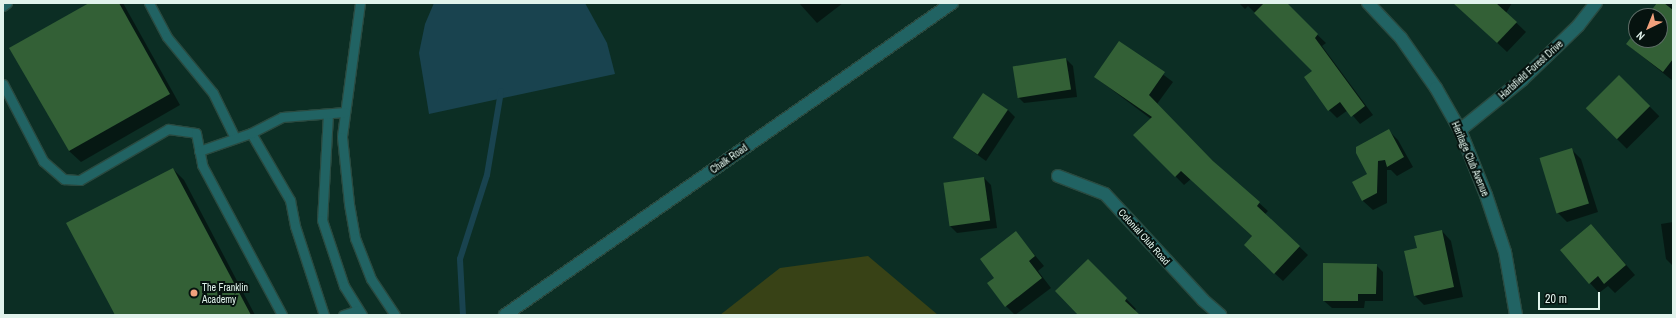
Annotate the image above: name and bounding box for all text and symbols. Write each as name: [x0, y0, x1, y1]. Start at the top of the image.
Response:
north arrow: [1628, 8, 1668, 48]
text: N: [1633, 29, 1648, 43]
street label: Hartsfield Forest Drive: [1496, 38, 1566, 102]
street label: Heritage Club Avenue: [1449, 120, 1491, 198]
street label: Chalk Road: [708, 142, 750, 176]
street label: Colonial Club Road: [1116, 207, 1172, 267]
place label: The Franklin Academy: [202, 281, 248, 304]
scale bar: [1540, 284, 1602, 310]
marker: The Franklin Academy: [189, 288, 199, 298]
text: 20 m: [1545, 291, 1567, 307]

